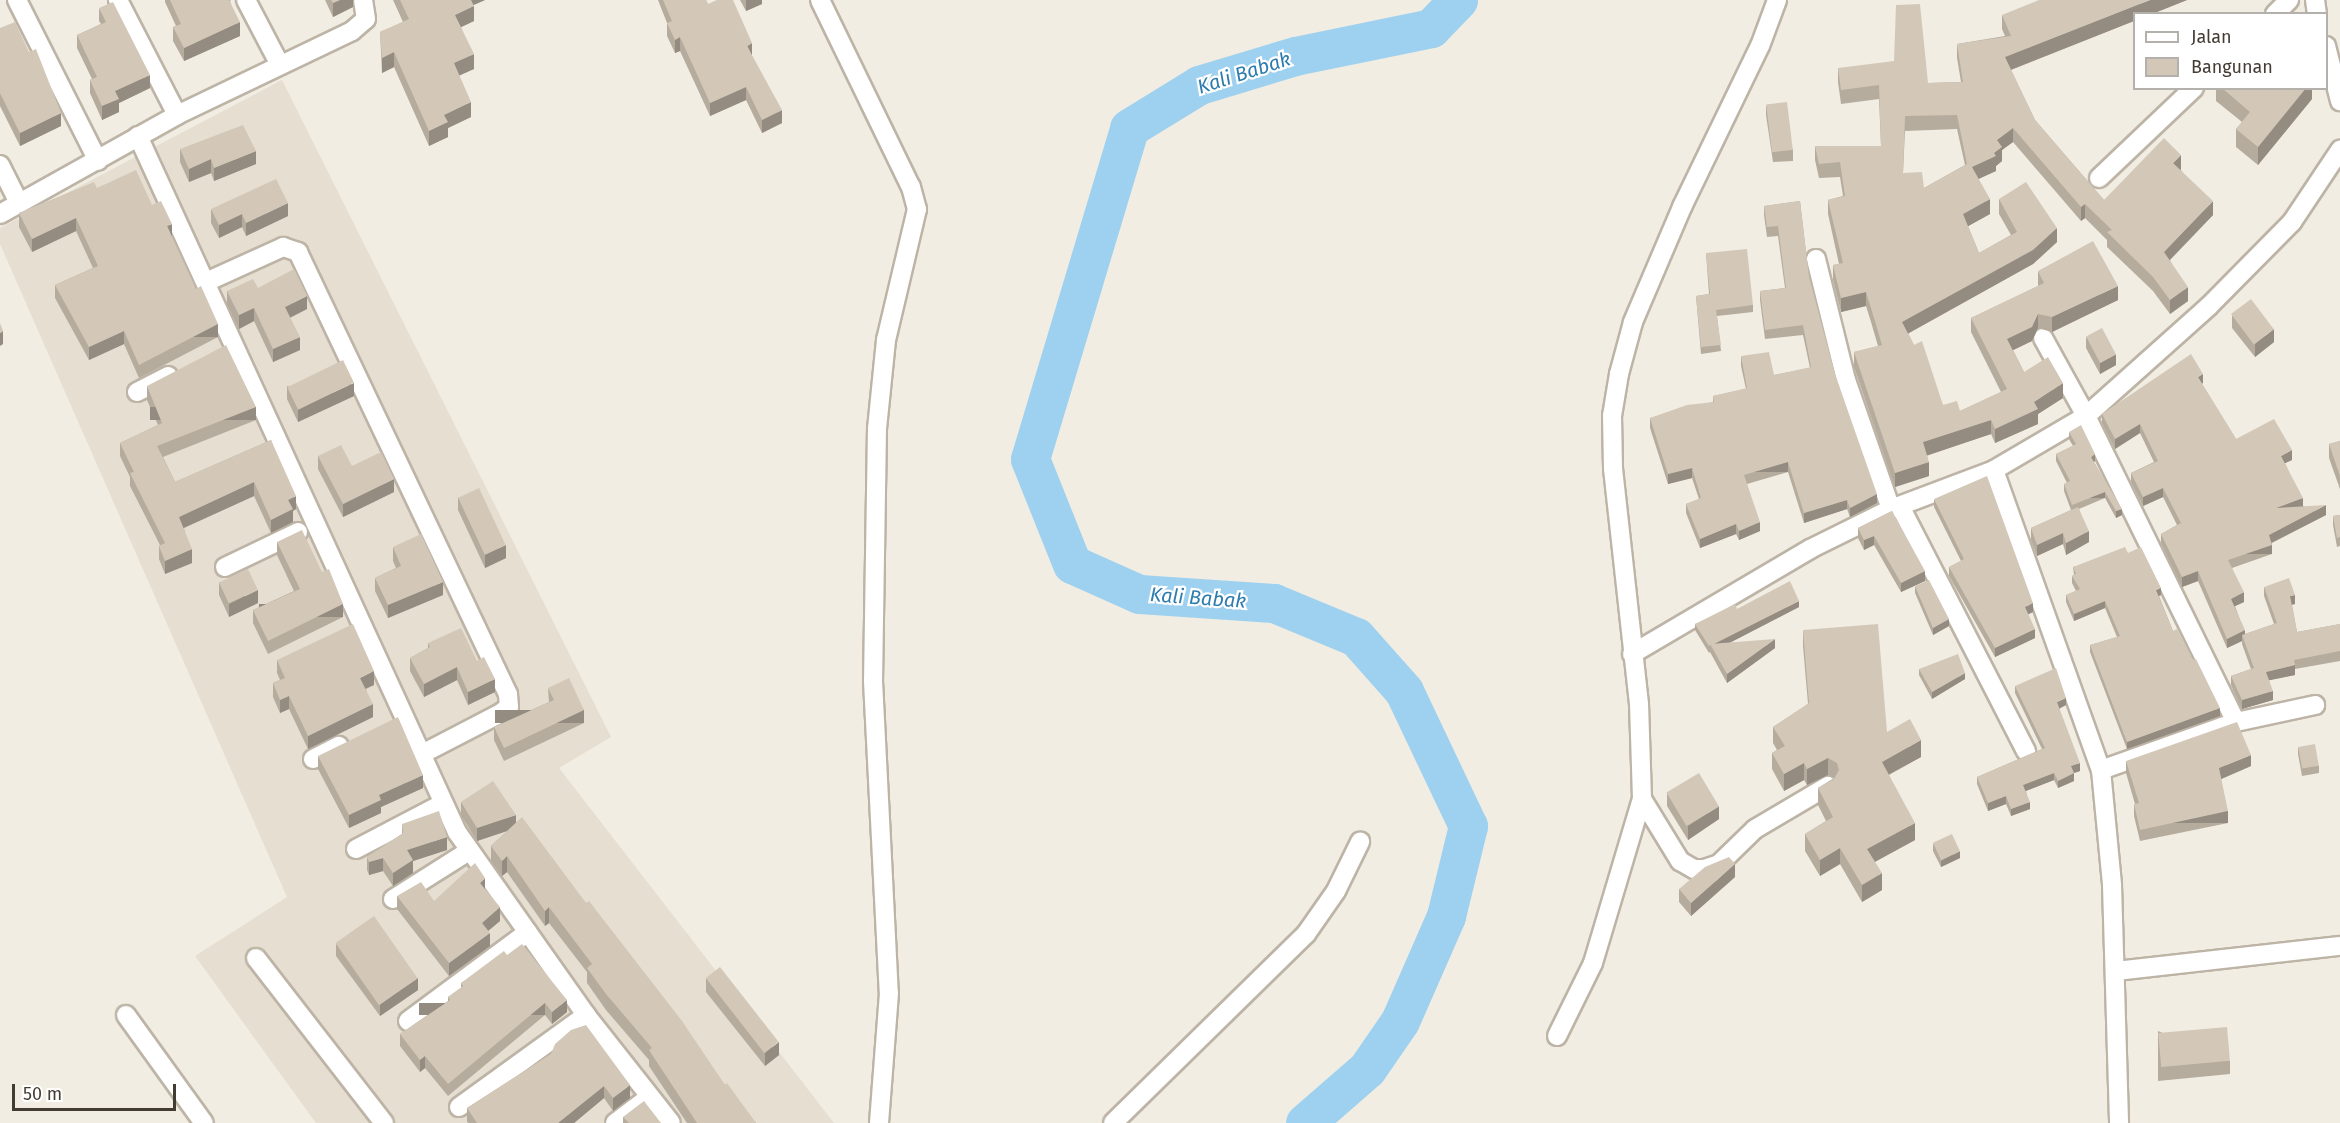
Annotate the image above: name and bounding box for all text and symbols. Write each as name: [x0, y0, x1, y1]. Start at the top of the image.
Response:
legend: [2133, 12, 2328, 90]
text: Jalan: [2191, 26, 2232, 48]
water label: Kali Babak: [1194, 47, 1294, 99]
text: Bangunan: [2191, 56, 2273, 78]
water label: Kali Babak: [1149, 583, 1247, 613]
scale bar: [15, 1072, 178, 1110]
text: 50 m: [23, 1083, 62, 1105]

